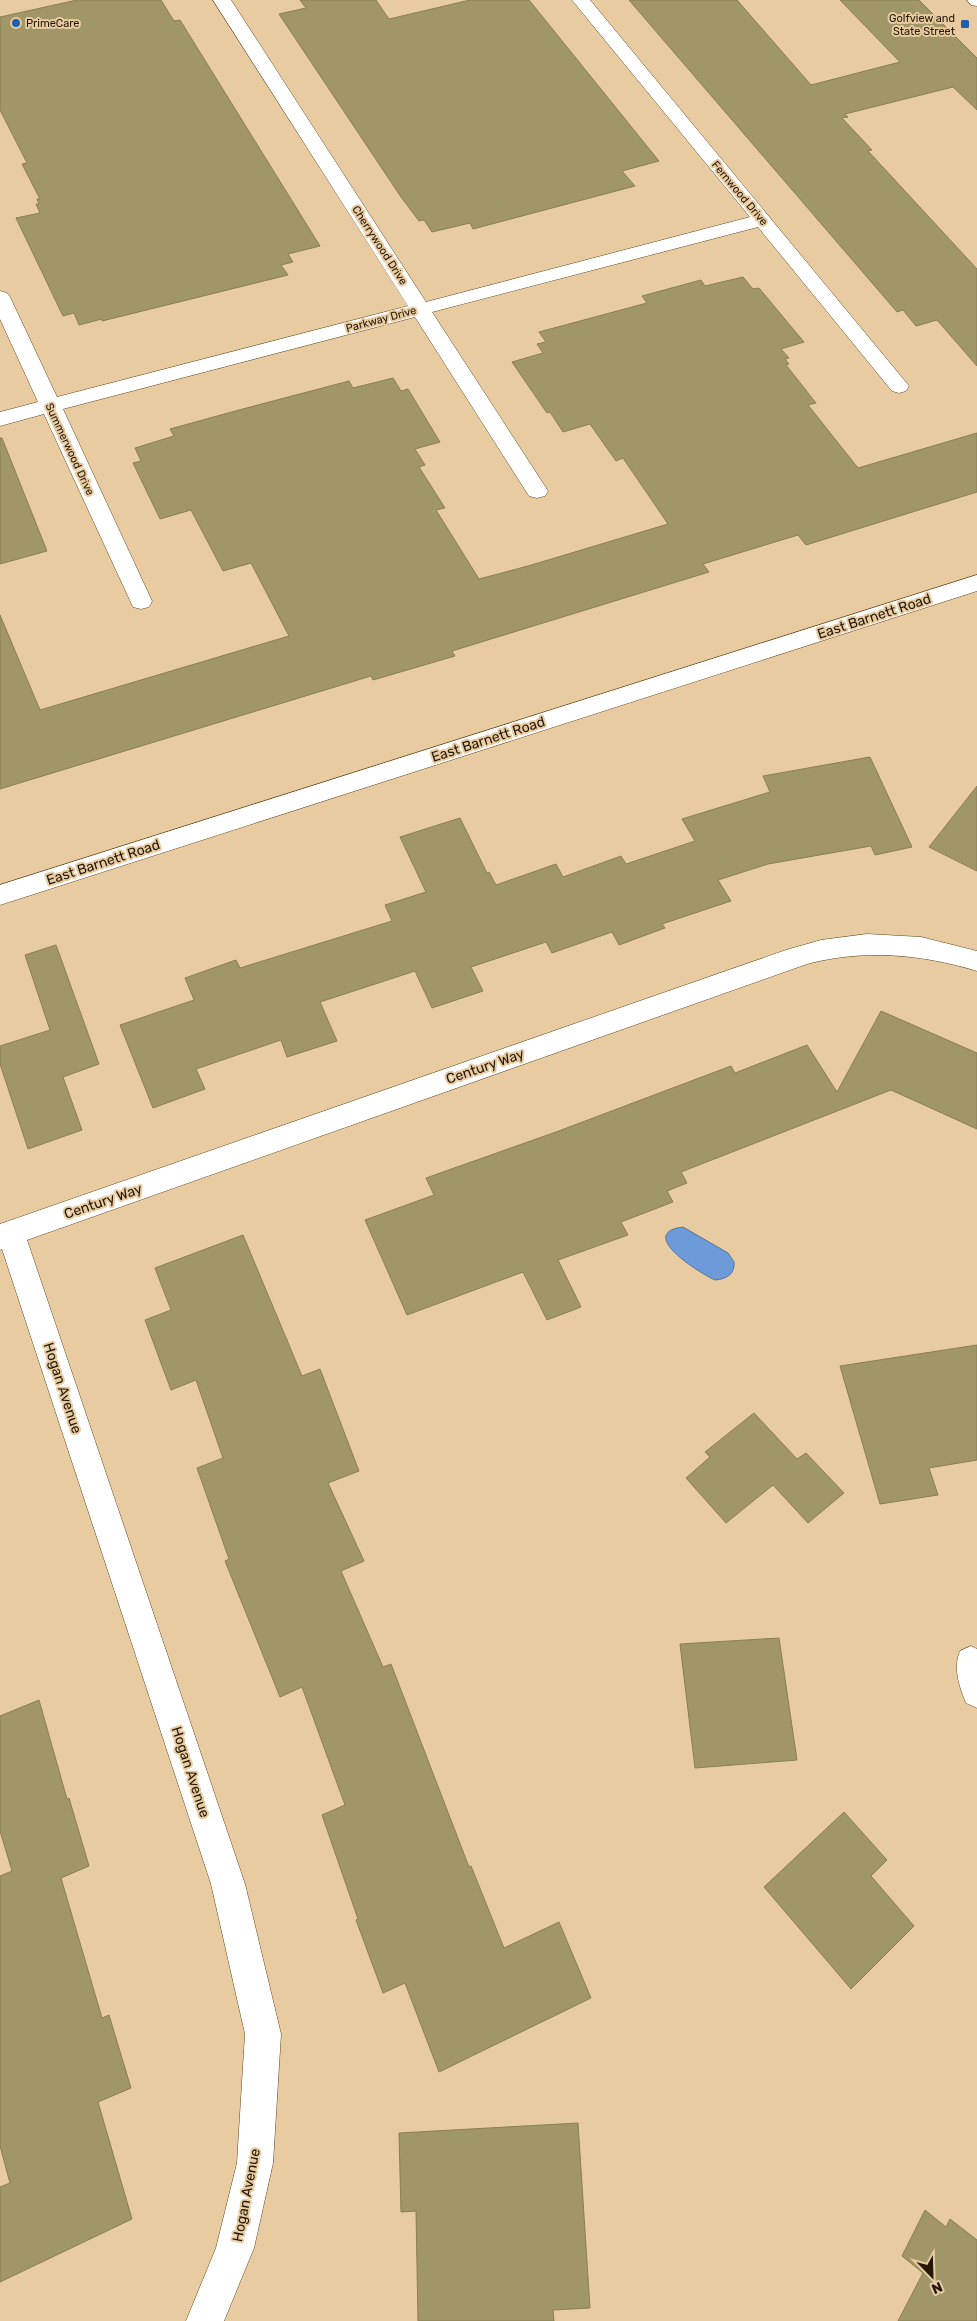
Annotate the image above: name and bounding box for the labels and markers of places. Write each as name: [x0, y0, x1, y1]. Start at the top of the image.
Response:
place label: Golfview and State Street: [889, 12, 956, 38]
marker: PrimeCare: [10, 17, 22, 29]
place label: PrimeCare: [26, 17, 79, 30]
marker: Golfview and State Street: [959, 18, 971, 30]

